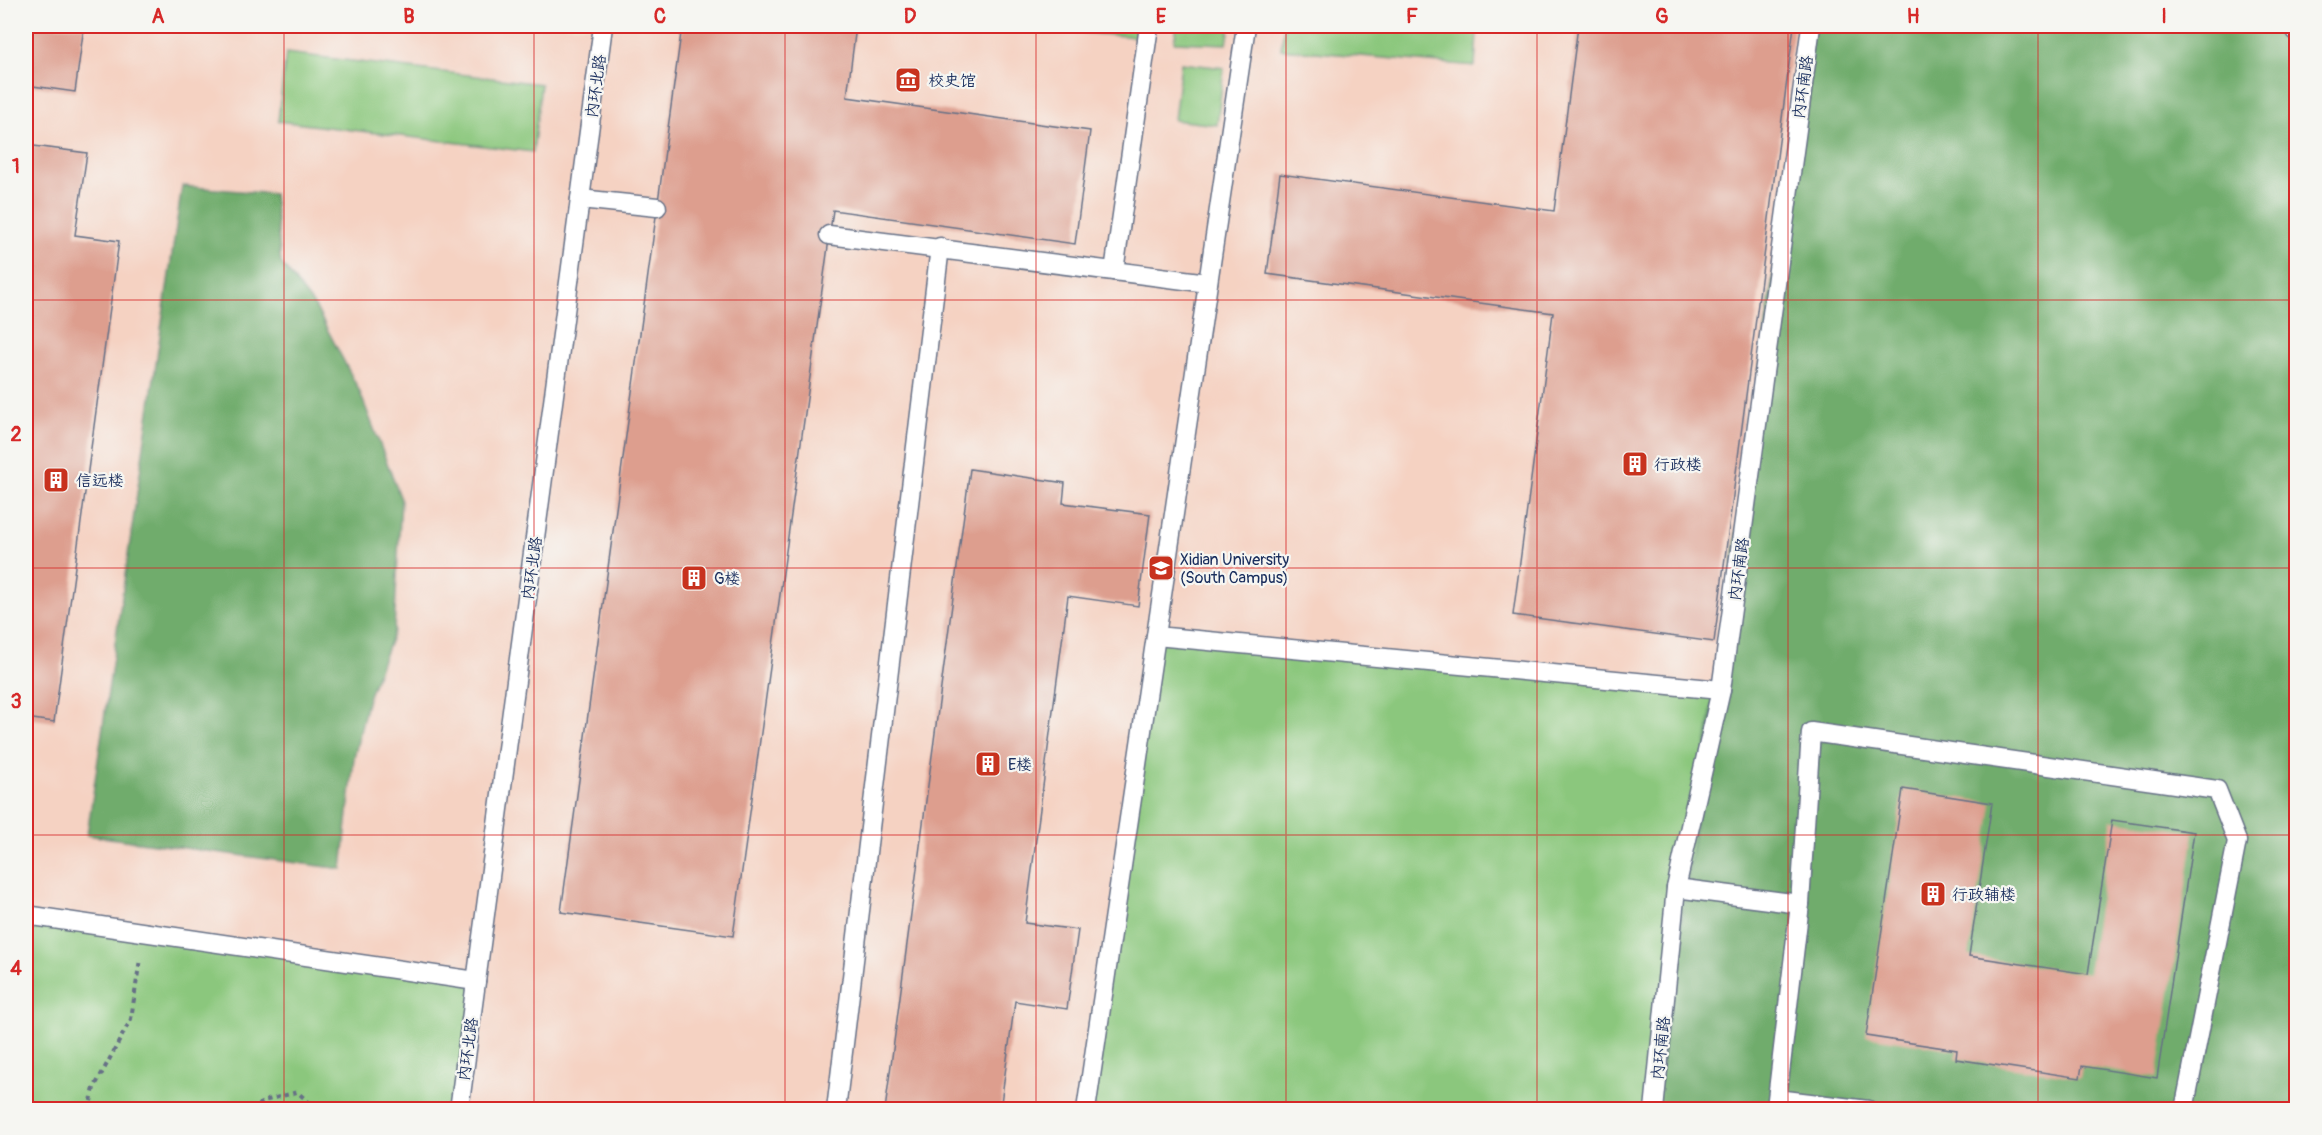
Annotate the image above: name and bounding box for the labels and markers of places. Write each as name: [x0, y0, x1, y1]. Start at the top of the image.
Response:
museum icon: 校史馆: [893, 65, 923, 95]
place label: 校史馆: [928, 71, 976, 91]
building icon: 行政楼: [1620, 449, 1650, 479]
place label: 行政楼: [1654, 455, 1702, 475]
building icon: 信远楼: [41, 465, 71, 495]
place label: 信远楼: [76, 471, 124, 491]
place label: Xidian University (South Campus): [1180, 550, 1289, 588]
school or university icon: Xidian University (South Campus): [1146, 553, 1176, 583]
building icon: G楼: [679, 563, 709, 593]
place label: G楼: [714, 569, 741, 589]
building icon: E楼: [973, 749, 1003, 779]
place label: E楼: [1008, 755, 1032, 775]
building icon: 行政辅楼: [1918, 879, 1948, 909]
place label: 行政辅楼: [1952, 885, 2016, 905]

